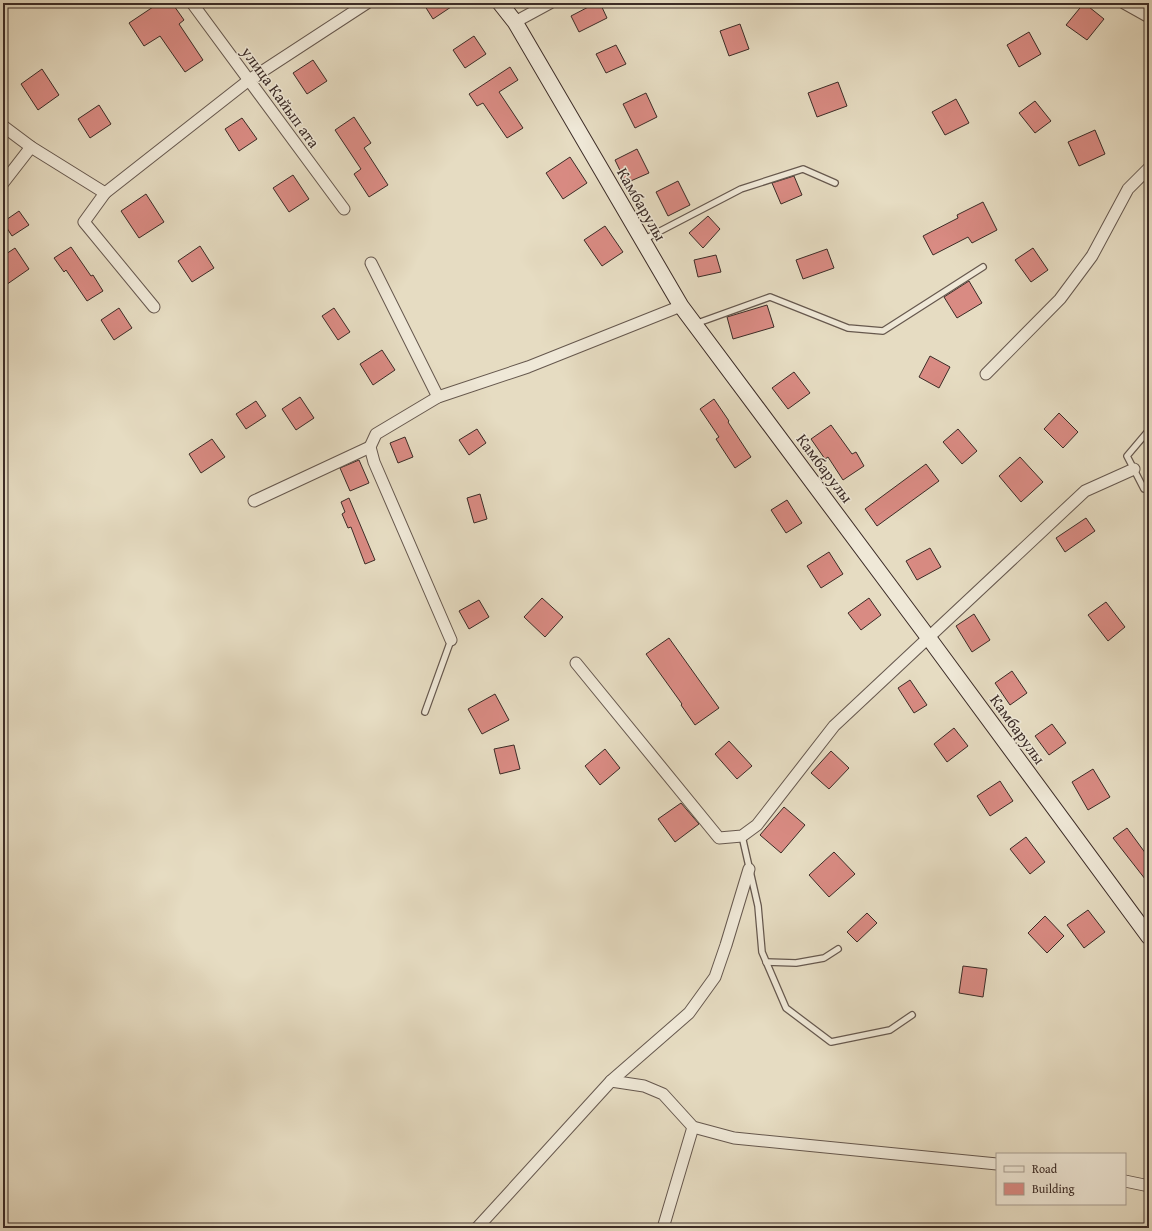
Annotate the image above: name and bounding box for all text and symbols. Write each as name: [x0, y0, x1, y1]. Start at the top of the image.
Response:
street label: улица Кайып ата: [235, 40, 326, 153]
street label: Камбарулы: [611, 163, 673, 245]
street label: Камбарулы: [791, 428, 859, 508]
street label: Камбарулы: [984, 689, 1052, 769]
legend: [996, 1153, 1126, 1205]
text: Road: [1032, 1160, 1058, 1177]
text: Building: [1032, 1180, 1075, 1197]

